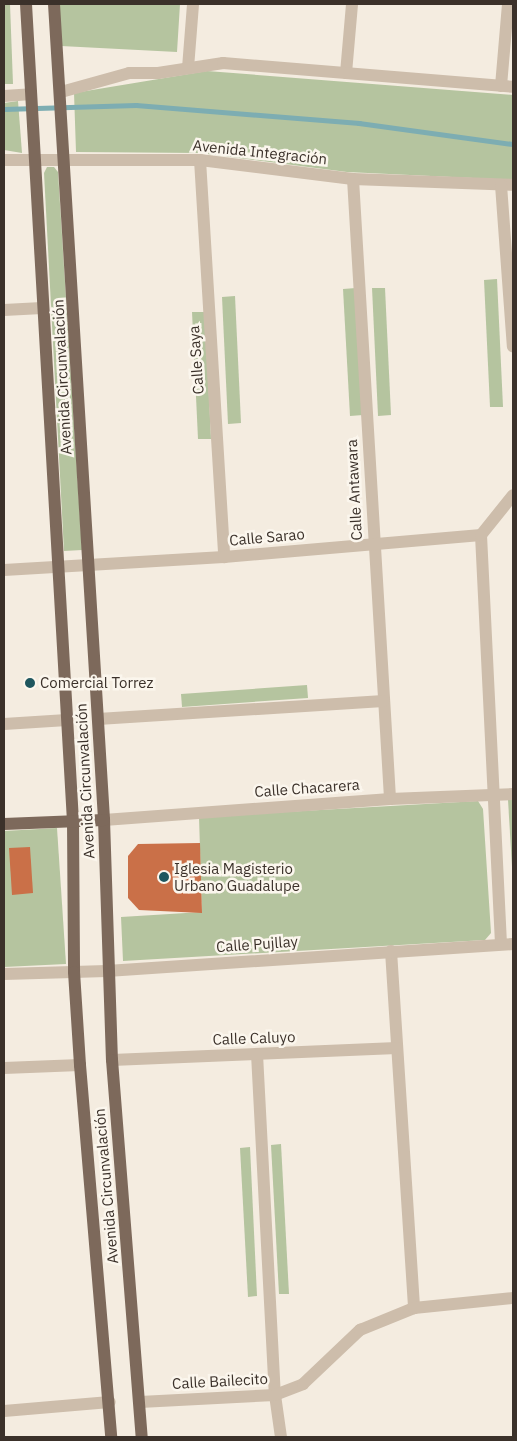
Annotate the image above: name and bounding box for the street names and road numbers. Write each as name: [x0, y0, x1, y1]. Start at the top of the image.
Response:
street label: Avenida Integración: [192, 136, 328, 168]
street label: Avenida Circunvalación: [49, 299, 75, 455]
street label: Calle Saya: [185, 325, 207, 395]
street label: Calle Antawara: [342, 439, 366, 541]
street label: Calle Sarao: [228, 525, 306, 549]
street label: Avenida Circunvalación: [72, 703, 98, 859]
street label: Calle Chacarera: [254, 775, 360, 801]
street label: Calle Pujllay: [215, 932, 299, 956]
street label: Calle Caluyo: [212, 1028, 296, 1048]
street label: Avenida Circunvalación: [90, 1108, 122, 1264]
street label: Calle Bailecito: [172, 1370, 268, 1392]

